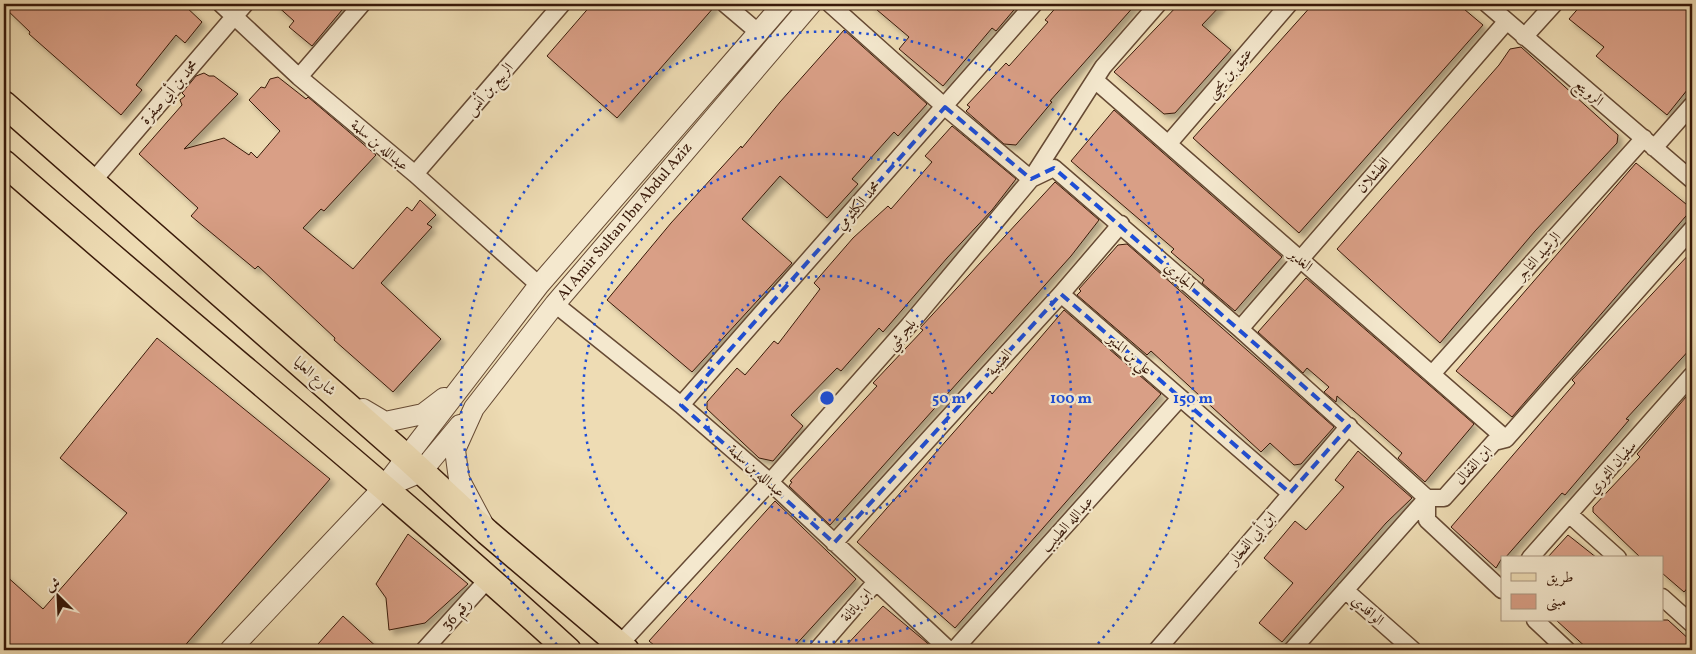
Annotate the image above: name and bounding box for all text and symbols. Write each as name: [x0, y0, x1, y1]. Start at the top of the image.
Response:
street label: عتيق بن يحيى: [1202, 44, 1259, 105]
street label: محمد بن أبي صفرة: [135, 55, 204, 130]
street label: الربيع بن أنس: [460, 58, 521, 122]
street label: الرويتع: [1568, 75, 1607, 113]
street label: عبدالله بن سلمة: [345, 115, 413, 177]
street label: Al Amir Sultan Ibn Abdul Aziz: [553, 138, 698, 305]
street label: الطشلان: [1353, 153, 1396, 199]
street label: محمد الكلثومي: [832, 176, 887, 235]
street label: الرشيد التاجر: [1510, 228, 1567, 288]
street label: الغدير: [1282, 244, 1317, 277]
street label: الجابري: [1159, 258, 1199, 296]
street label: بلجرشي: [882, 314, 924, 357]
street label: علي بن المنير: [1099, 328, 1156, 382]
street label: الضبية: [982, 345, 1018, 381]
street label: شارع العليا: [287, 353, 340, 402]
centre of rings: [818, 389, 836, 407]
text: 50 m: [932, 389, 966, 410]
text: 100 m: [1050, 389, 1093, 410]
text: 150 m: [1173, 389, 1213, 410]
street label: سفيان الثوري: [1584, 437, 1642, 499]
street label: عبدالله بن سلمة: [723, 441, 789, 504]
street label: ابن القفال: [1451, 441, 1498, 491]
street label: عبدالله الطبيب: [1037, 492, 1099, 558]
street label: ابن أبي الفخار: [1222, 506, 1282, 572]
legend: [1501, 556, 1664, 622]
text: طريق: [1546, 568, 1573, 589]
north arrow: [32, 572, 82, 622]
text: ش: [43, 574, 64, 597]
street label: ابن باتانة: [837, 585, 878, 627]
street label: الواقدي: [1346, 591, 1388, 631]
text: مبنى: [1546, 592, 1566, 613]
street label: رقم 36: [437, 594, 479, 637]

